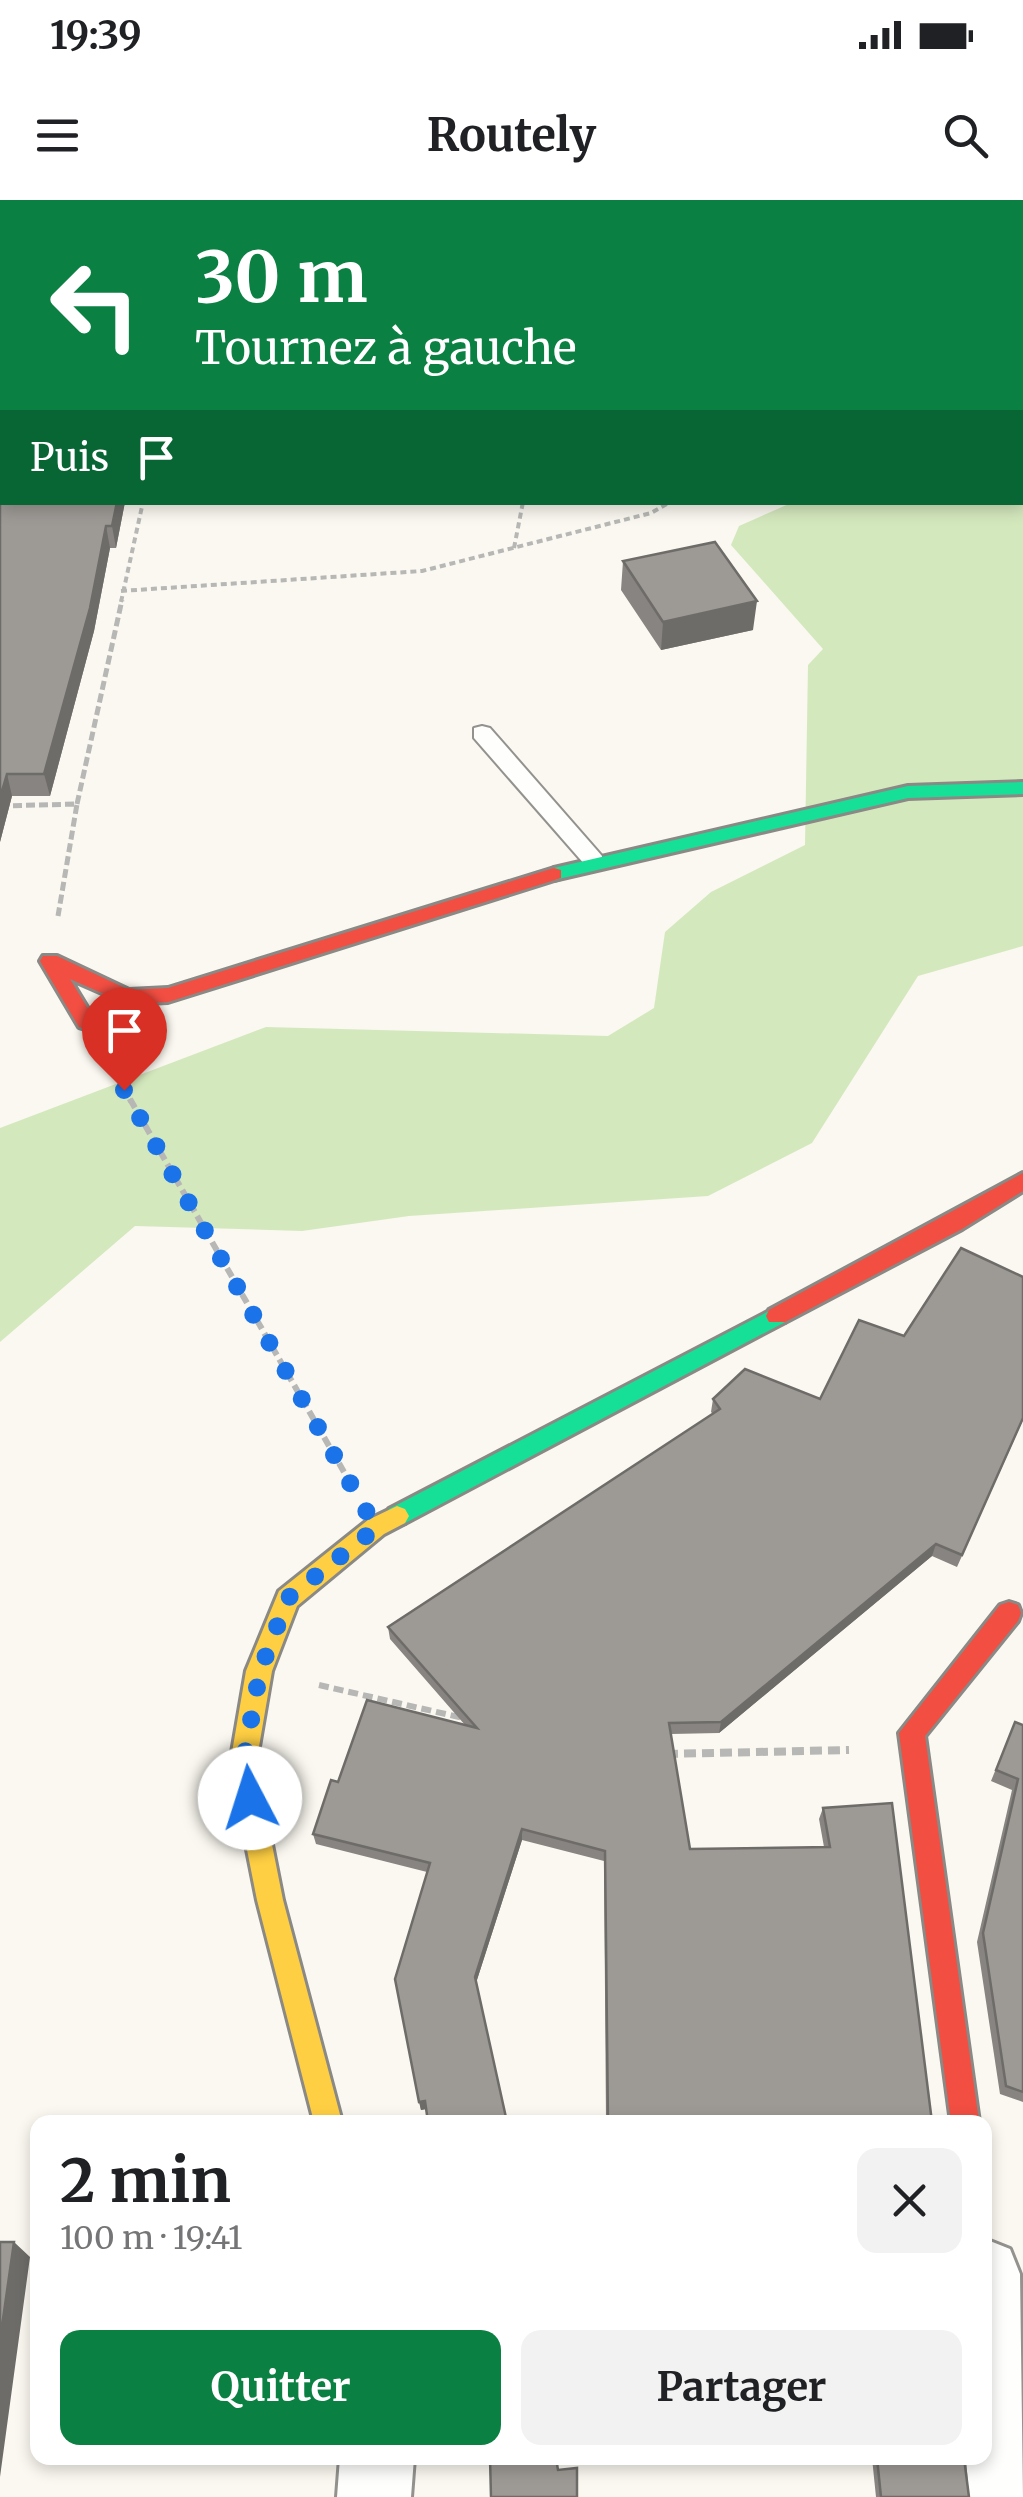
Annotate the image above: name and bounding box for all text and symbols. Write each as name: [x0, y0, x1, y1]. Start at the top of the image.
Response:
text: 19:39: [50, 12, 142, 59]
text: Routely: [427, 107, 596, 163]
icon: menu: [30, 108, 85, 163]
icon: search: [938, 108, 993, 163]
text: 30 m: [195, 233, 368, 321]
icon: left: [30, 240, 160, 370]
text: Tournez à gauche: [195, 320, 577, 376]
icon: arrive: [129, 430, 184, 485]
text: Puis: [30, 434, 109, 481]
pin: [82, 988, 167, 1091]
icon: arrive: [97, 1003, 152, 1058]
position arrow: [198, 1746, 302, 1850]
text: 2 min: [60, 2143, 231, 2218]
button: close: [857, 2148, 962, 2253]
text: 100 m · 19:41: [60, 2218, 243, 2258]
button: Quitter: [60, 2330, 501, 2445]
button: Partager: [521, 2330, 962, 2445]

